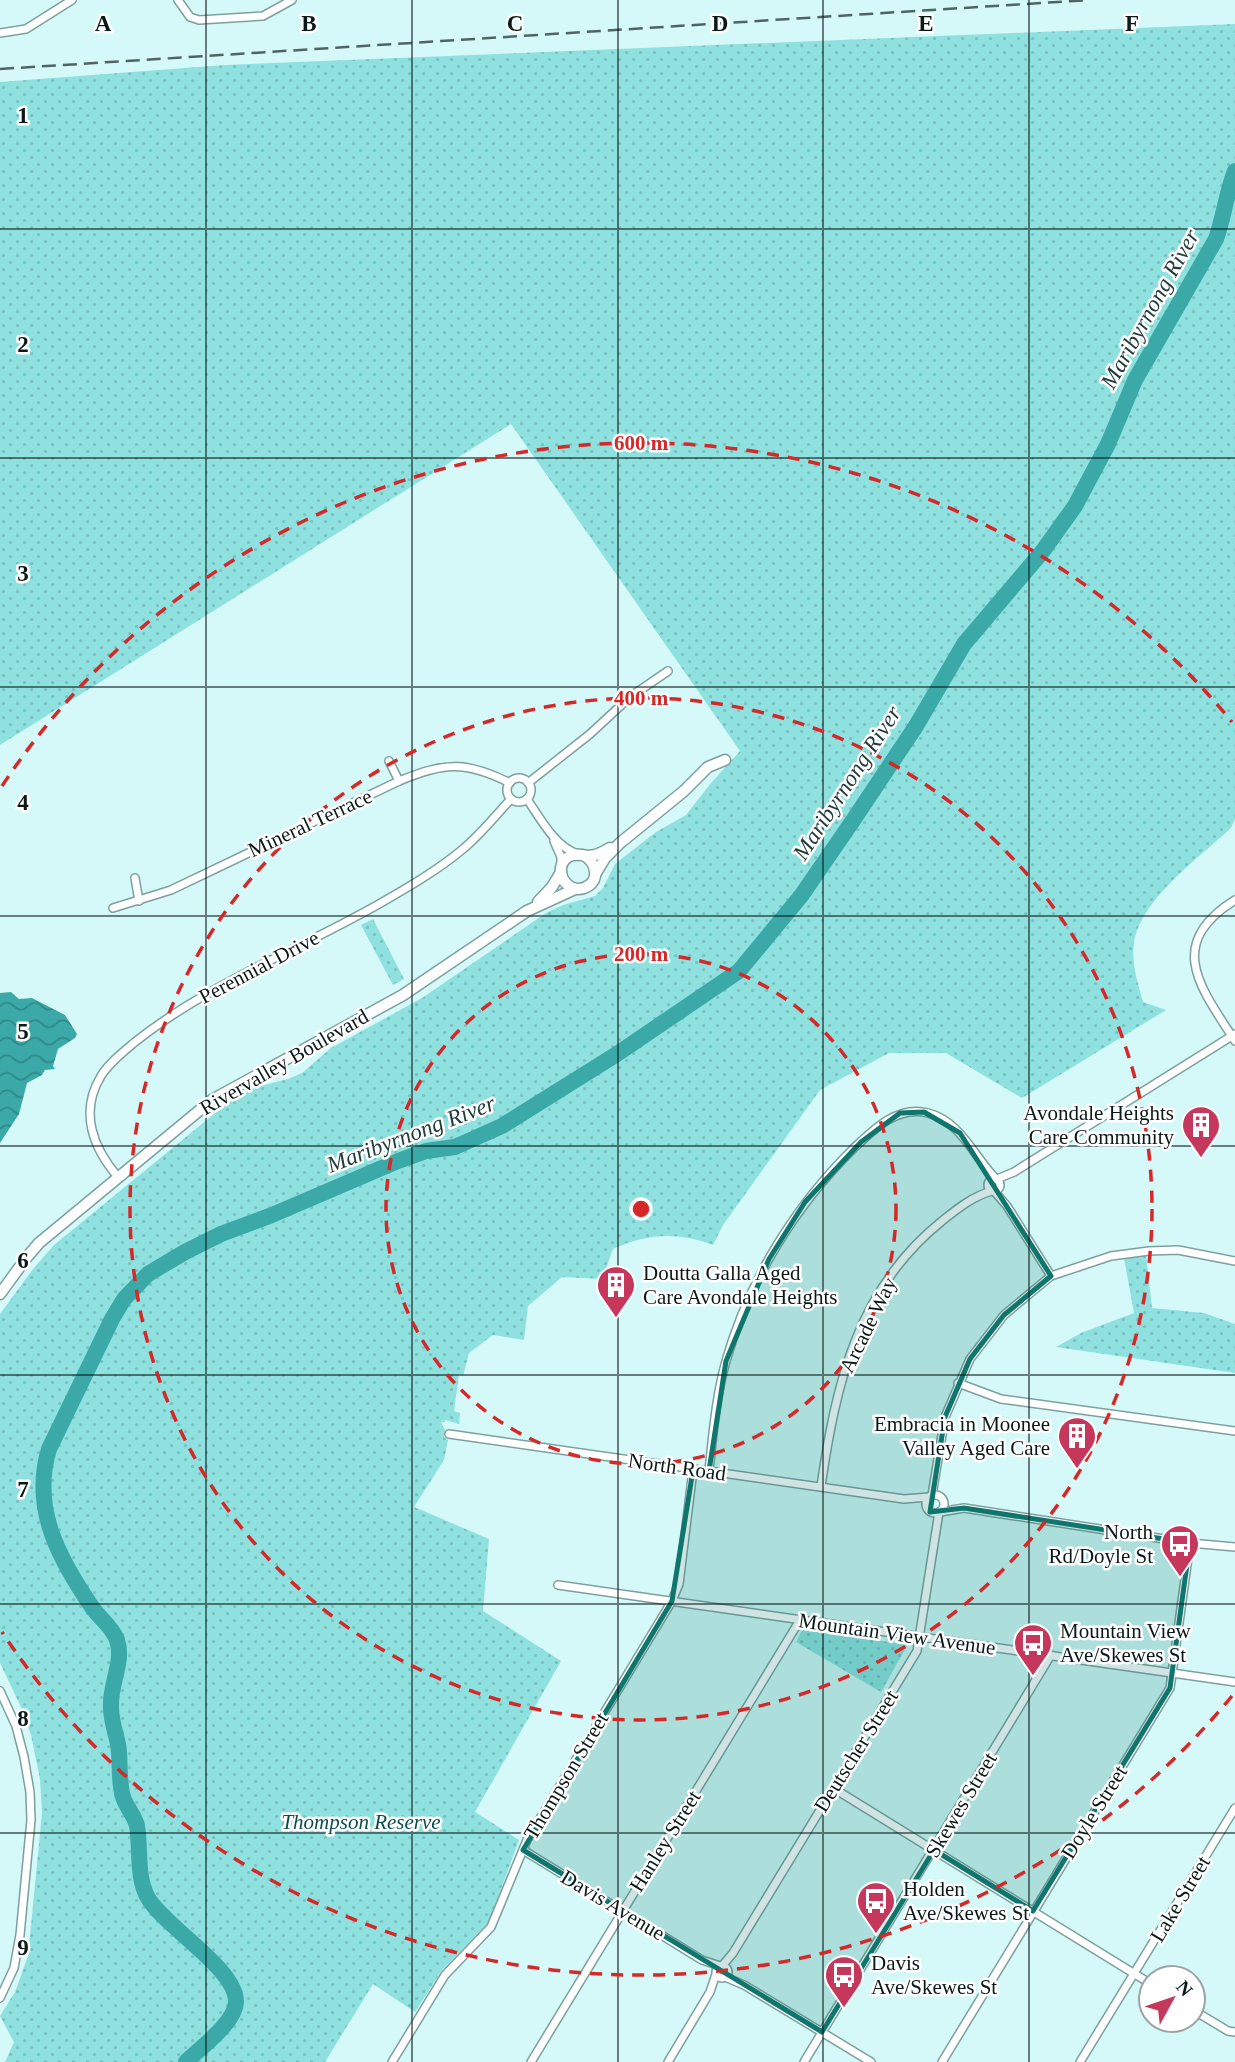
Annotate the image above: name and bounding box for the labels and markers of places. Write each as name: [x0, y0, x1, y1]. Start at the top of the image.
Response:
place label: Avondale Heights Care Community: [1023, 1101, 1174, 1149]
building icon: Avondale Heights Care Community: [1180, 1104, 1222, 1159]
centre of rings: [629, 1197, 653, 1221]
place label: Doutta Galla Aged Care Avondale Heights: [643, 1261, 837, 1309]
building icon: Doutta Galla Aged Care Avondale Heights: [595, 1264, 637, 1319]
place label: Embracia in Moonee Valley Aged Care: [874, 1412, 1050, 1460]
building icon: Embracia in Moonee Valley Aged Care: [1056, 1415, 1098, 1470]
place label: North Rd/Doyle St: [1049, 1520, 1153, 1568]
bus stop icon: North Rd/Doyle St: [1159, 1523, 1201, 1578]
place label: Mountain View Ave/Skewes St: [1060, 1619, 1192, 1667]
bus stop icon: Mountain View Ave/Skewes St: [1012, 1622, 1054, 1677]
place label: Holden Ave/Skewes St: [903, 1877, 1029, 1925]
bus stop icon: Holden Ave/Skewes St: [855, 1880, 897, 1935]
place label: Davis Ave/Skewes St: [871, 1951, 997, 1999]
bus stop icon: Davis Ave/Skewes St: [823, 1954, 865, 2009]

